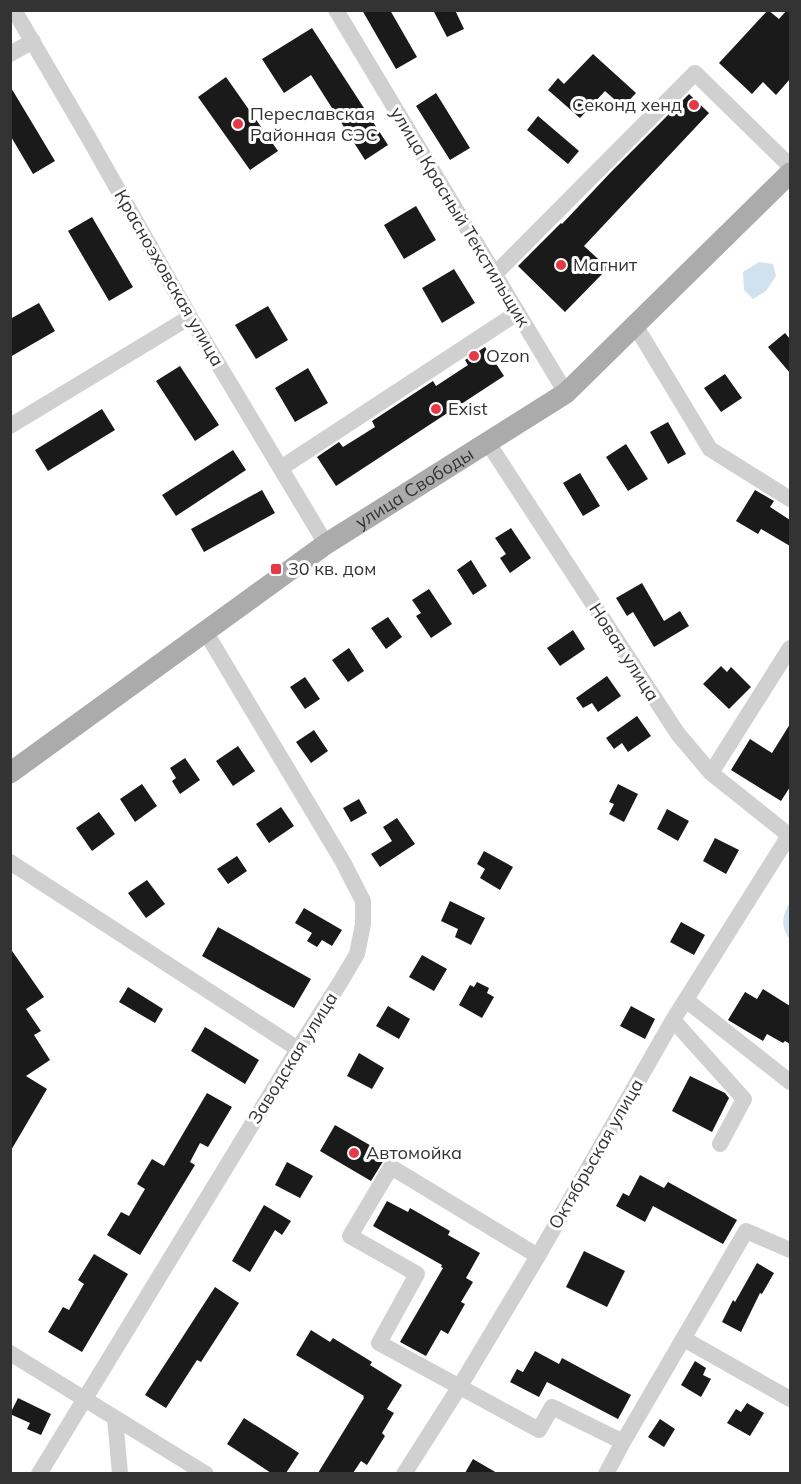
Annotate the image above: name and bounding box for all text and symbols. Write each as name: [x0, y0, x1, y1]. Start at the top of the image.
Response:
place label: Секонд хенд: [572, 93, 682, 116]
marker: Секонд хенд: [687, 98, 701, 112]
place label: Переславская Районная СЭС: [250, 102, 378, 146]
street label: улица Красный Текстильщик: [385, 102, 536, 331]
marker: Переславская Районная СЭС: [231, 117, 245, 131]
street label: Красноэховская улица: [109, 185, 229, 370]
place label: Магнит: [573, 253, 638, 276]
marker: Магнит: [554, 258, 568, 272]
place label: Ozon: [486, 344, 530, 367]
marker: Ozon: [467, 349, 481, 363]
place label: Exist: [448, 397, 488, 420]
marker: Exist: [429, 402, 443, 416]
street label: улица Свободы: [351, 442, 478, 534]
place label: 30 кв. дом: [288, 557, 376, 580]
marker: 30 кв. дом: [269, 562, 283, 576]
street label: Новая улица: [584, 598, 665, 705]
street label: Заводская улица: [243, 988, 342, 1128]
street label: Октябрьская улица: [543, 1074, 648, 1233]
place label: Автомойка: [366, 1141, 462, 1164]
marker: Автомойка: [347, 1146, 361, 1160]

